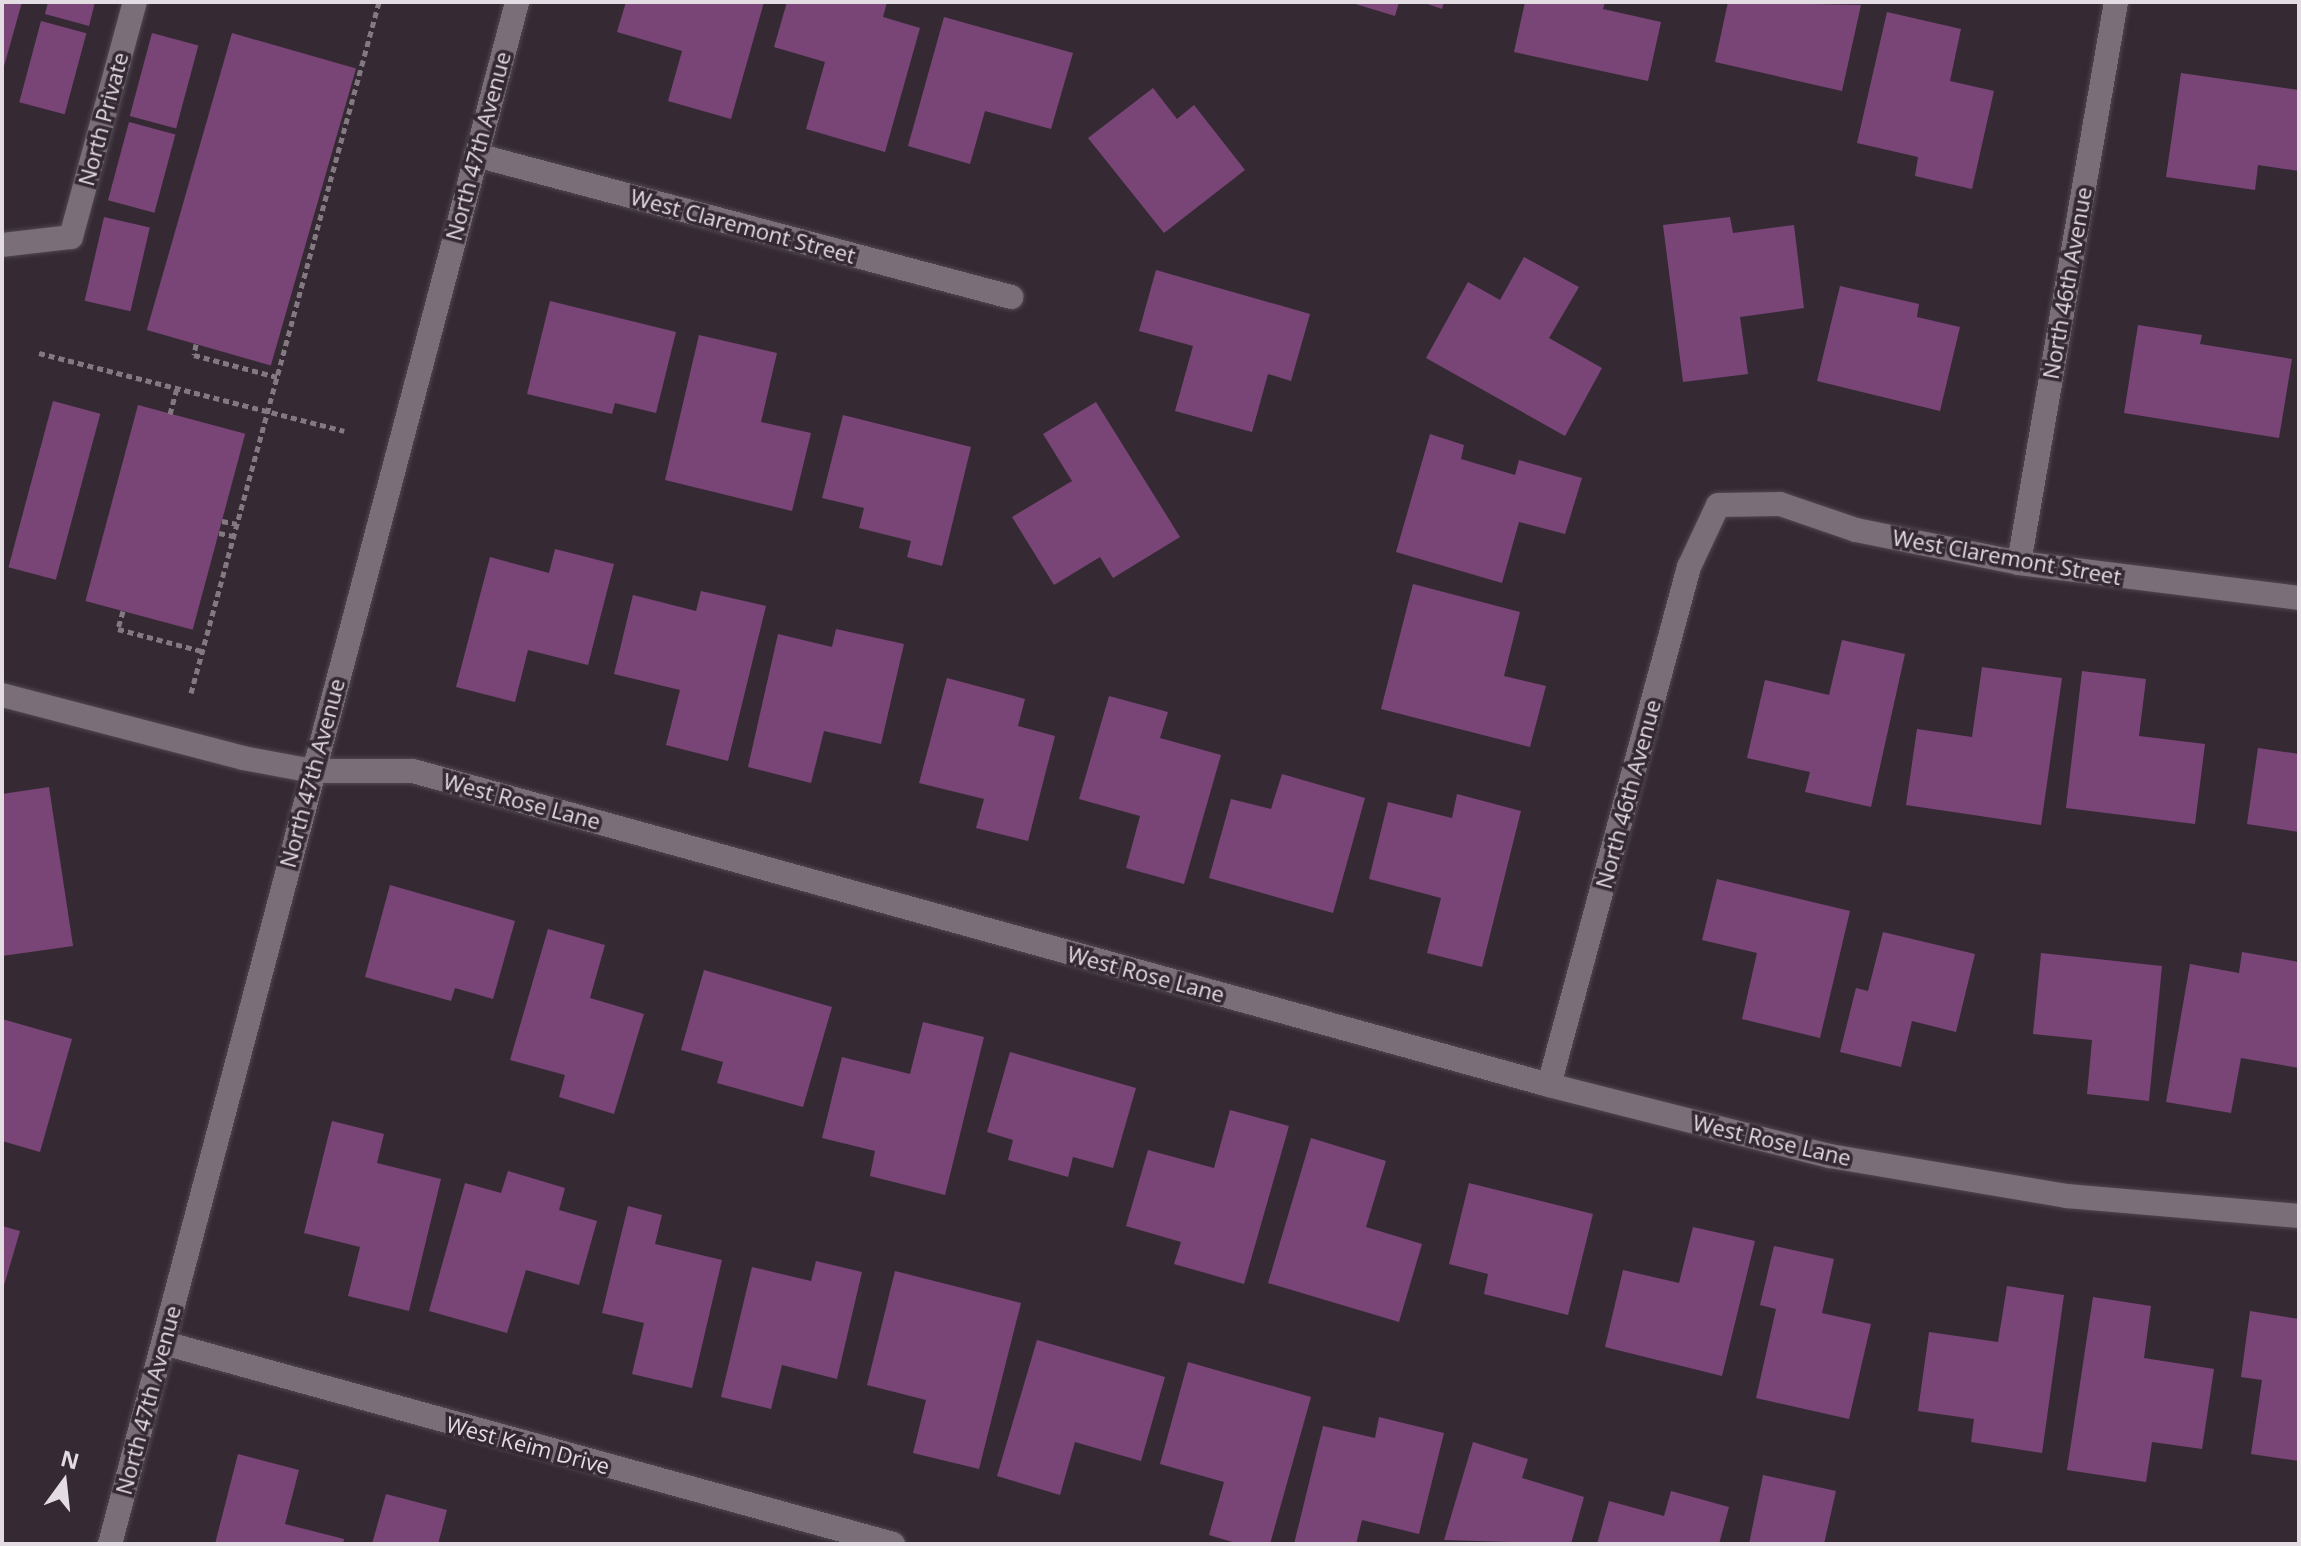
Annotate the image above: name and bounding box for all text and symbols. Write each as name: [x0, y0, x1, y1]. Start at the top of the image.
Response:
street label: North Private: [73, 49, 133, 189]
street label: North 47th Avenue: [440, 49, 516, 243]
street label: West Claremont Street: [628, 183, 858, 269]
street label: North 46th Avenue: [2037, 185, 2097, 381]
street label: West Claremont Street: [1891, 524, 2123, 590]
street label: North 47th Avenue: [274, 676, 350, 870]
street label: North 46th Avenue: [1590, 697, 1666, 891]
street label: West Rose Lane: [441, 767, 603, 835]
street label: West Rose Lane: [1065, 940, 1227, 1008]
street label: West Rose Lane: [1690, 1109, 1854, 1171]
street label: North 47th Avenue: [110, 1303, 186, 1497]
street label: West Keim Drive: [443, 1411, 613, 1479]
north arrow: [24, 1442, 104, 1522]
text: N: [58, 1442, 83, 1476]

